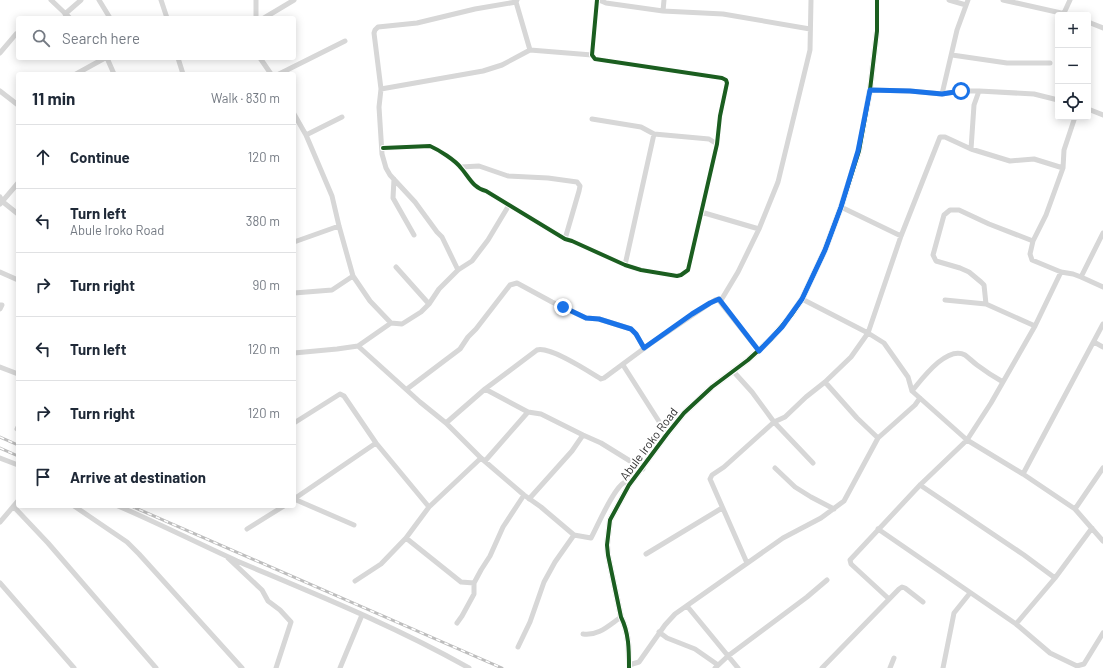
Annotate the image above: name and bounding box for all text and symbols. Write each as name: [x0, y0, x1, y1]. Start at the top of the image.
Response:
map controls: [1055, 12, 1091, 120]
button: +: [1055, 12, 1091, 48]
search box: [16, 16, 296, 60]
icon: search: [30, 27, 52, 49]
text: Search here: [62, 29, 140, 47]
button: −: [1055, 48, 1091, 84]
route start: [952, 82, 970, 100]
button: locate: [1055, 84, 1091, 120]
text: 11 min: [32, 88, 75, 108]
text: Walk · 830 m: [211, 90, 280, 106]
icon: ahead: [32, 146, 54, 168]
text: Continue: [70, 148, 130, 166]
text: 120 m: [248, 149, 280, 165]
text: Turn left: [70, 204, 126, 222]
icon: left: [32, 210, 54, 232]
text: 380 m: [246, 213, 280, 229]
text: Abule Iroko Road: [70, 222, 164, 238]
icon: right: [32, 274, 54, 296]
text: Turn right: [70, 276, 135, 294]
text: 90 m: [253, 277, 280, 293]
route end: [554, 298, 572, 316]
icon: left: [32, 338, 54, 360]
text: Turn left: [70, 340, 126, 358]
text: 120 m: [248, 341, 280, 357]
icon: right: [32, 402, 54, 424]
text: Turn right: [70, 404, 135, 422]
street label: Abule Iroko Road: [616, 404, 680, 482]
text: 120 m: [248, 405, 280, 421]
icon: arrive: [32, 466, 54, 488]
text: Arrive at destination: [70, 468, 206, 486]

